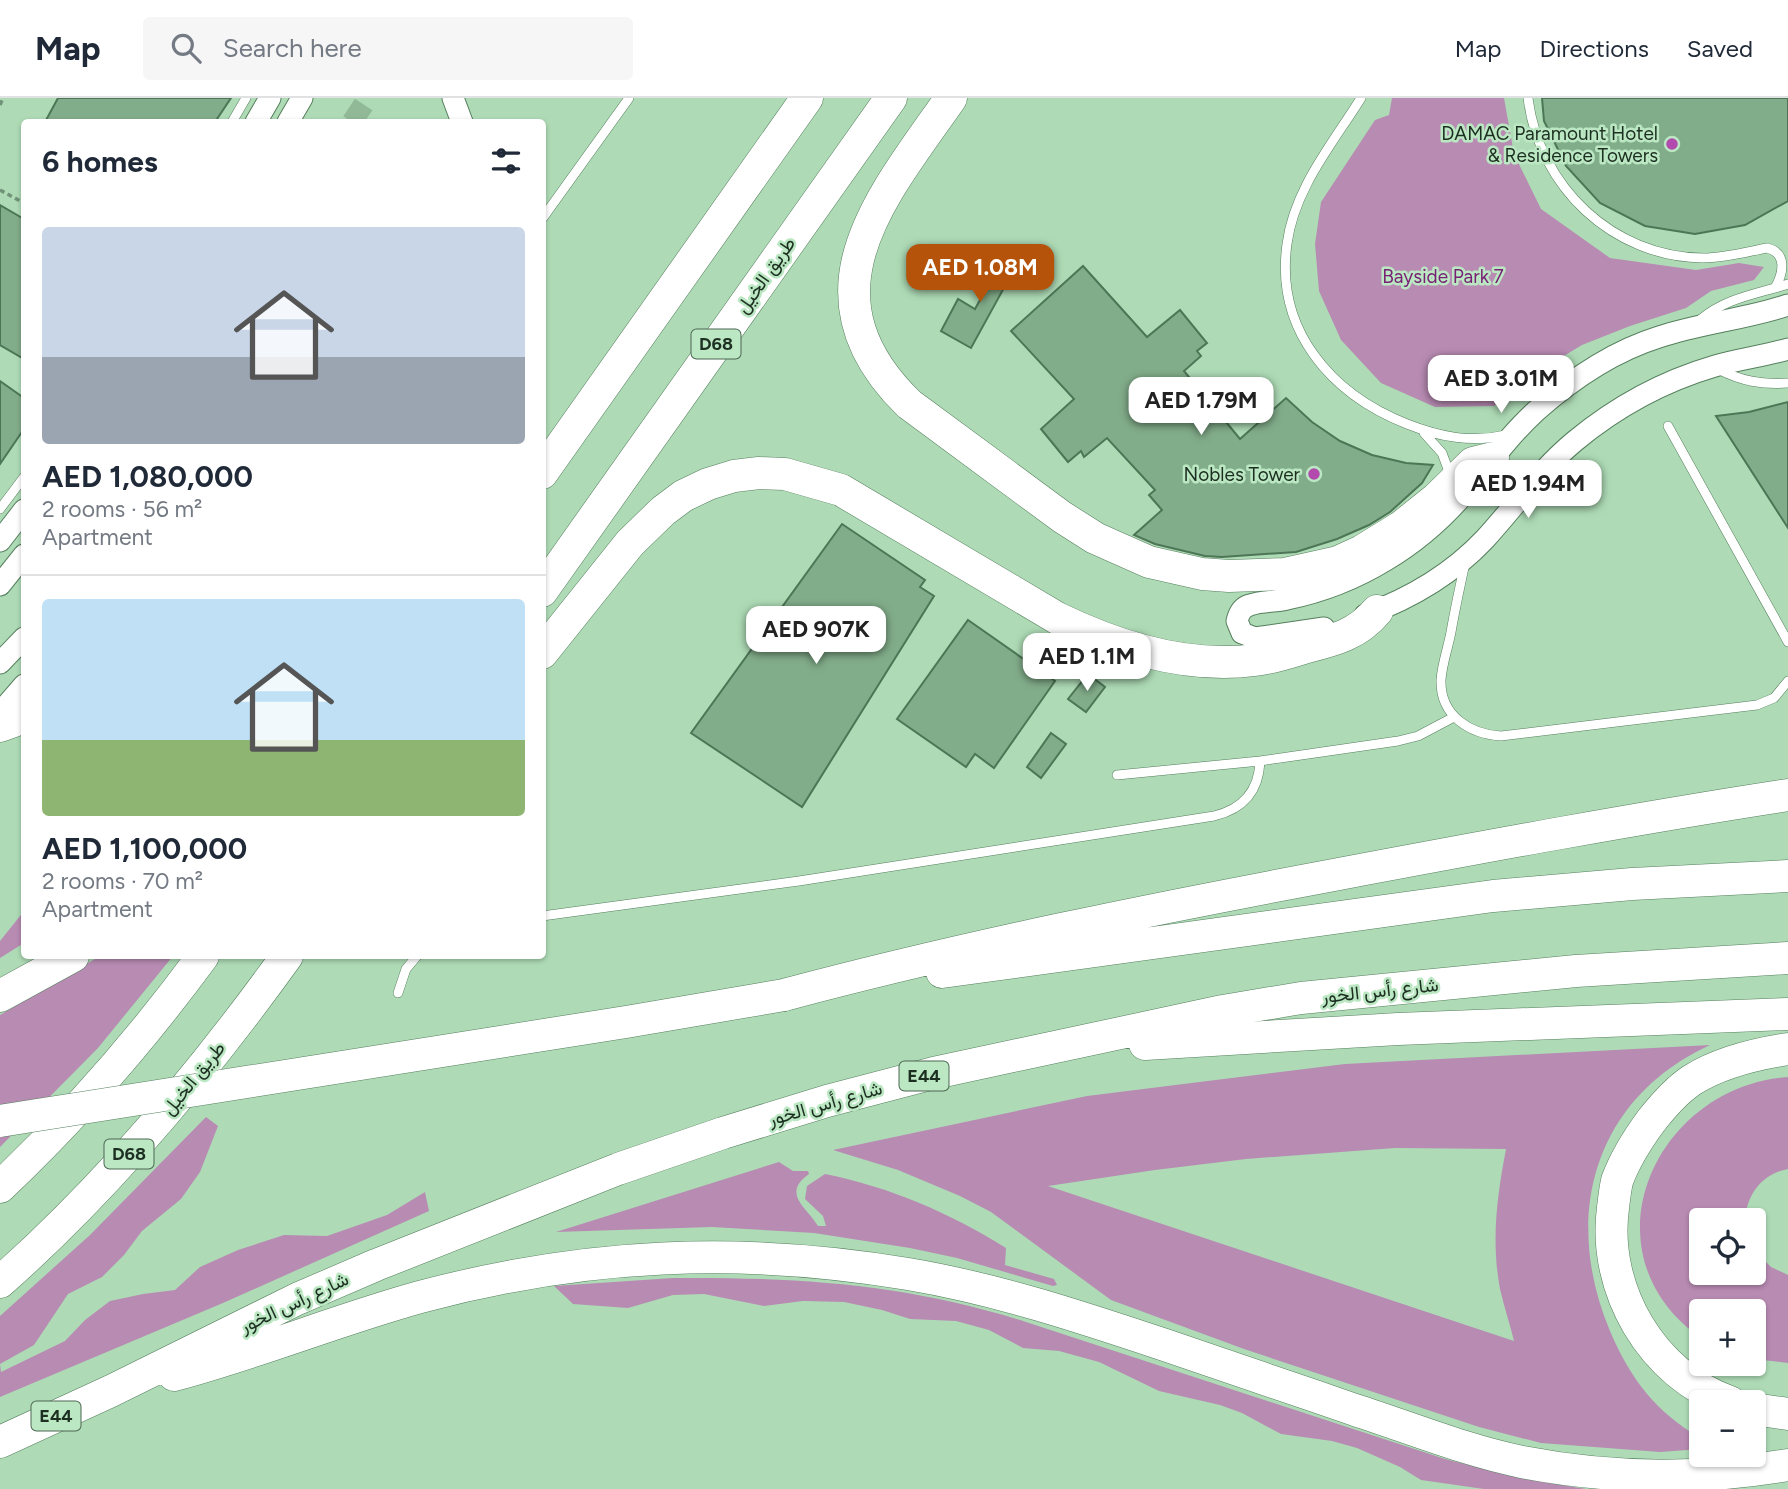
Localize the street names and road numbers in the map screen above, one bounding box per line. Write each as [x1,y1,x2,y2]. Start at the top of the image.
street label: طريق الخيل [731,233,800,318]
road number: D68 [692,330,740,358]
street label: شارع رأس الخور [1319,973,1440,1009]
street label: طريق الخيل [157,1037,230,1120]
road number: E44 [900,1062,948,1091]
street label: شارع رأس الخور [765,1076,885,1132]
road number: D68 [104,1140,154,1168]
street label: شارع رأس الخور [235,1267,353,1339]
road number: E44 [32,1401,80,1430]

